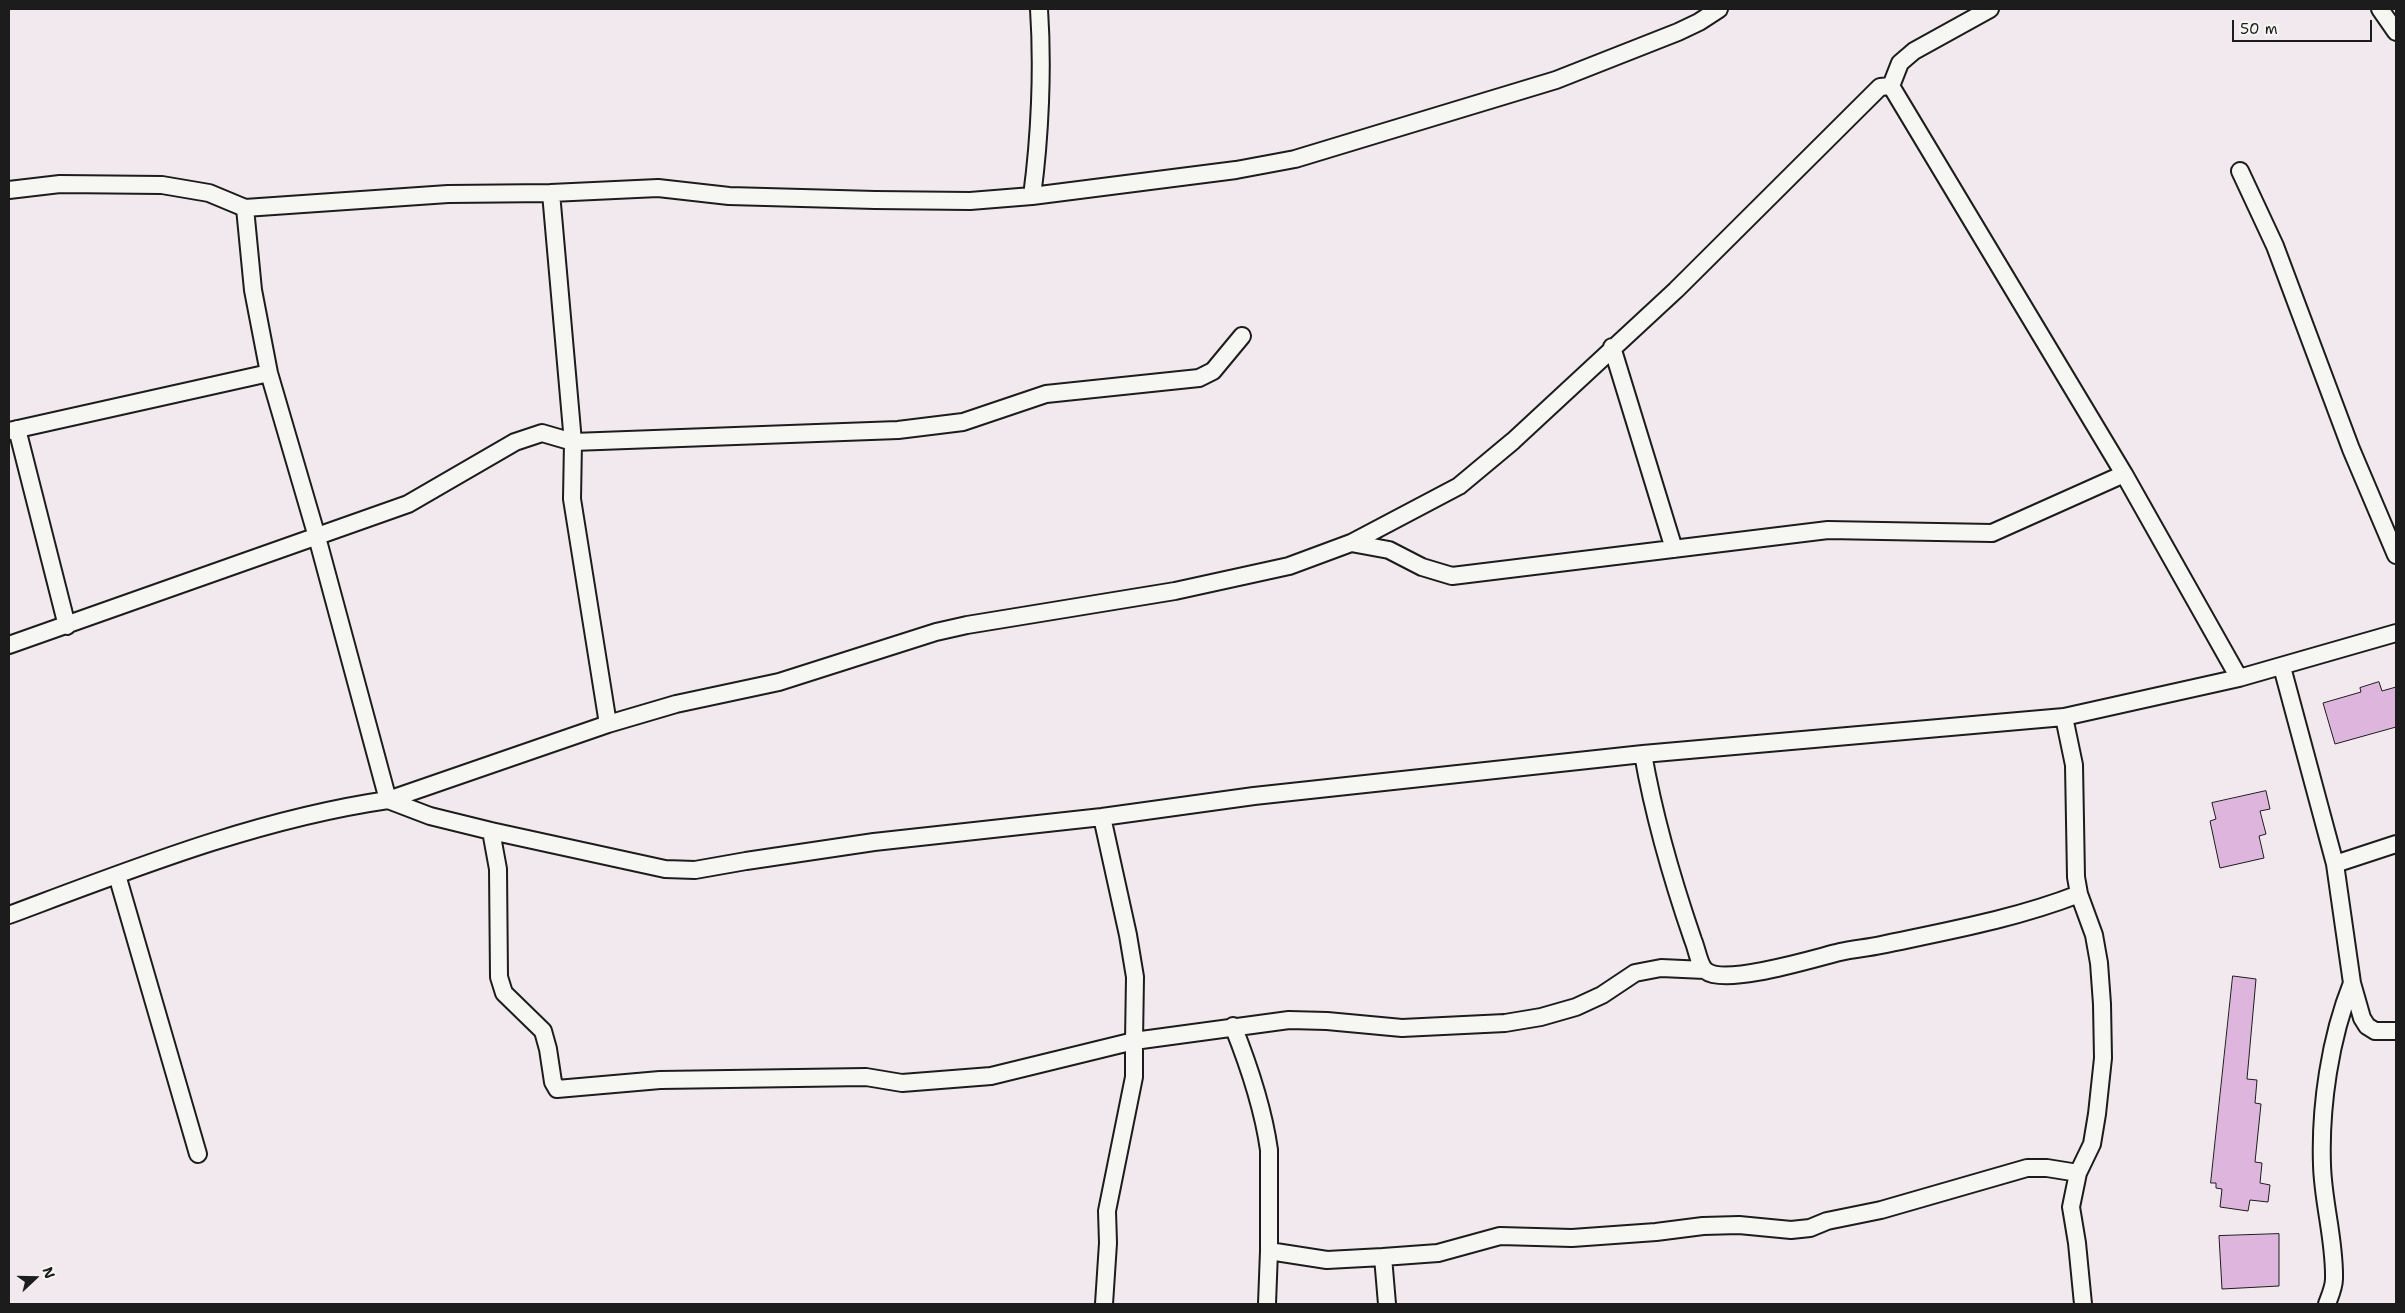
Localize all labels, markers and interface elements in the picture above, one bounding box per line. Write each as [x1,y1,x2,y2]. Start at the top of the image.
scale bar [2235,10,2375,42]
text: 50 m [2240,19,2278,39]
north arrow [10,1253,60,1303]
text: N [39,1264,59,1281]

